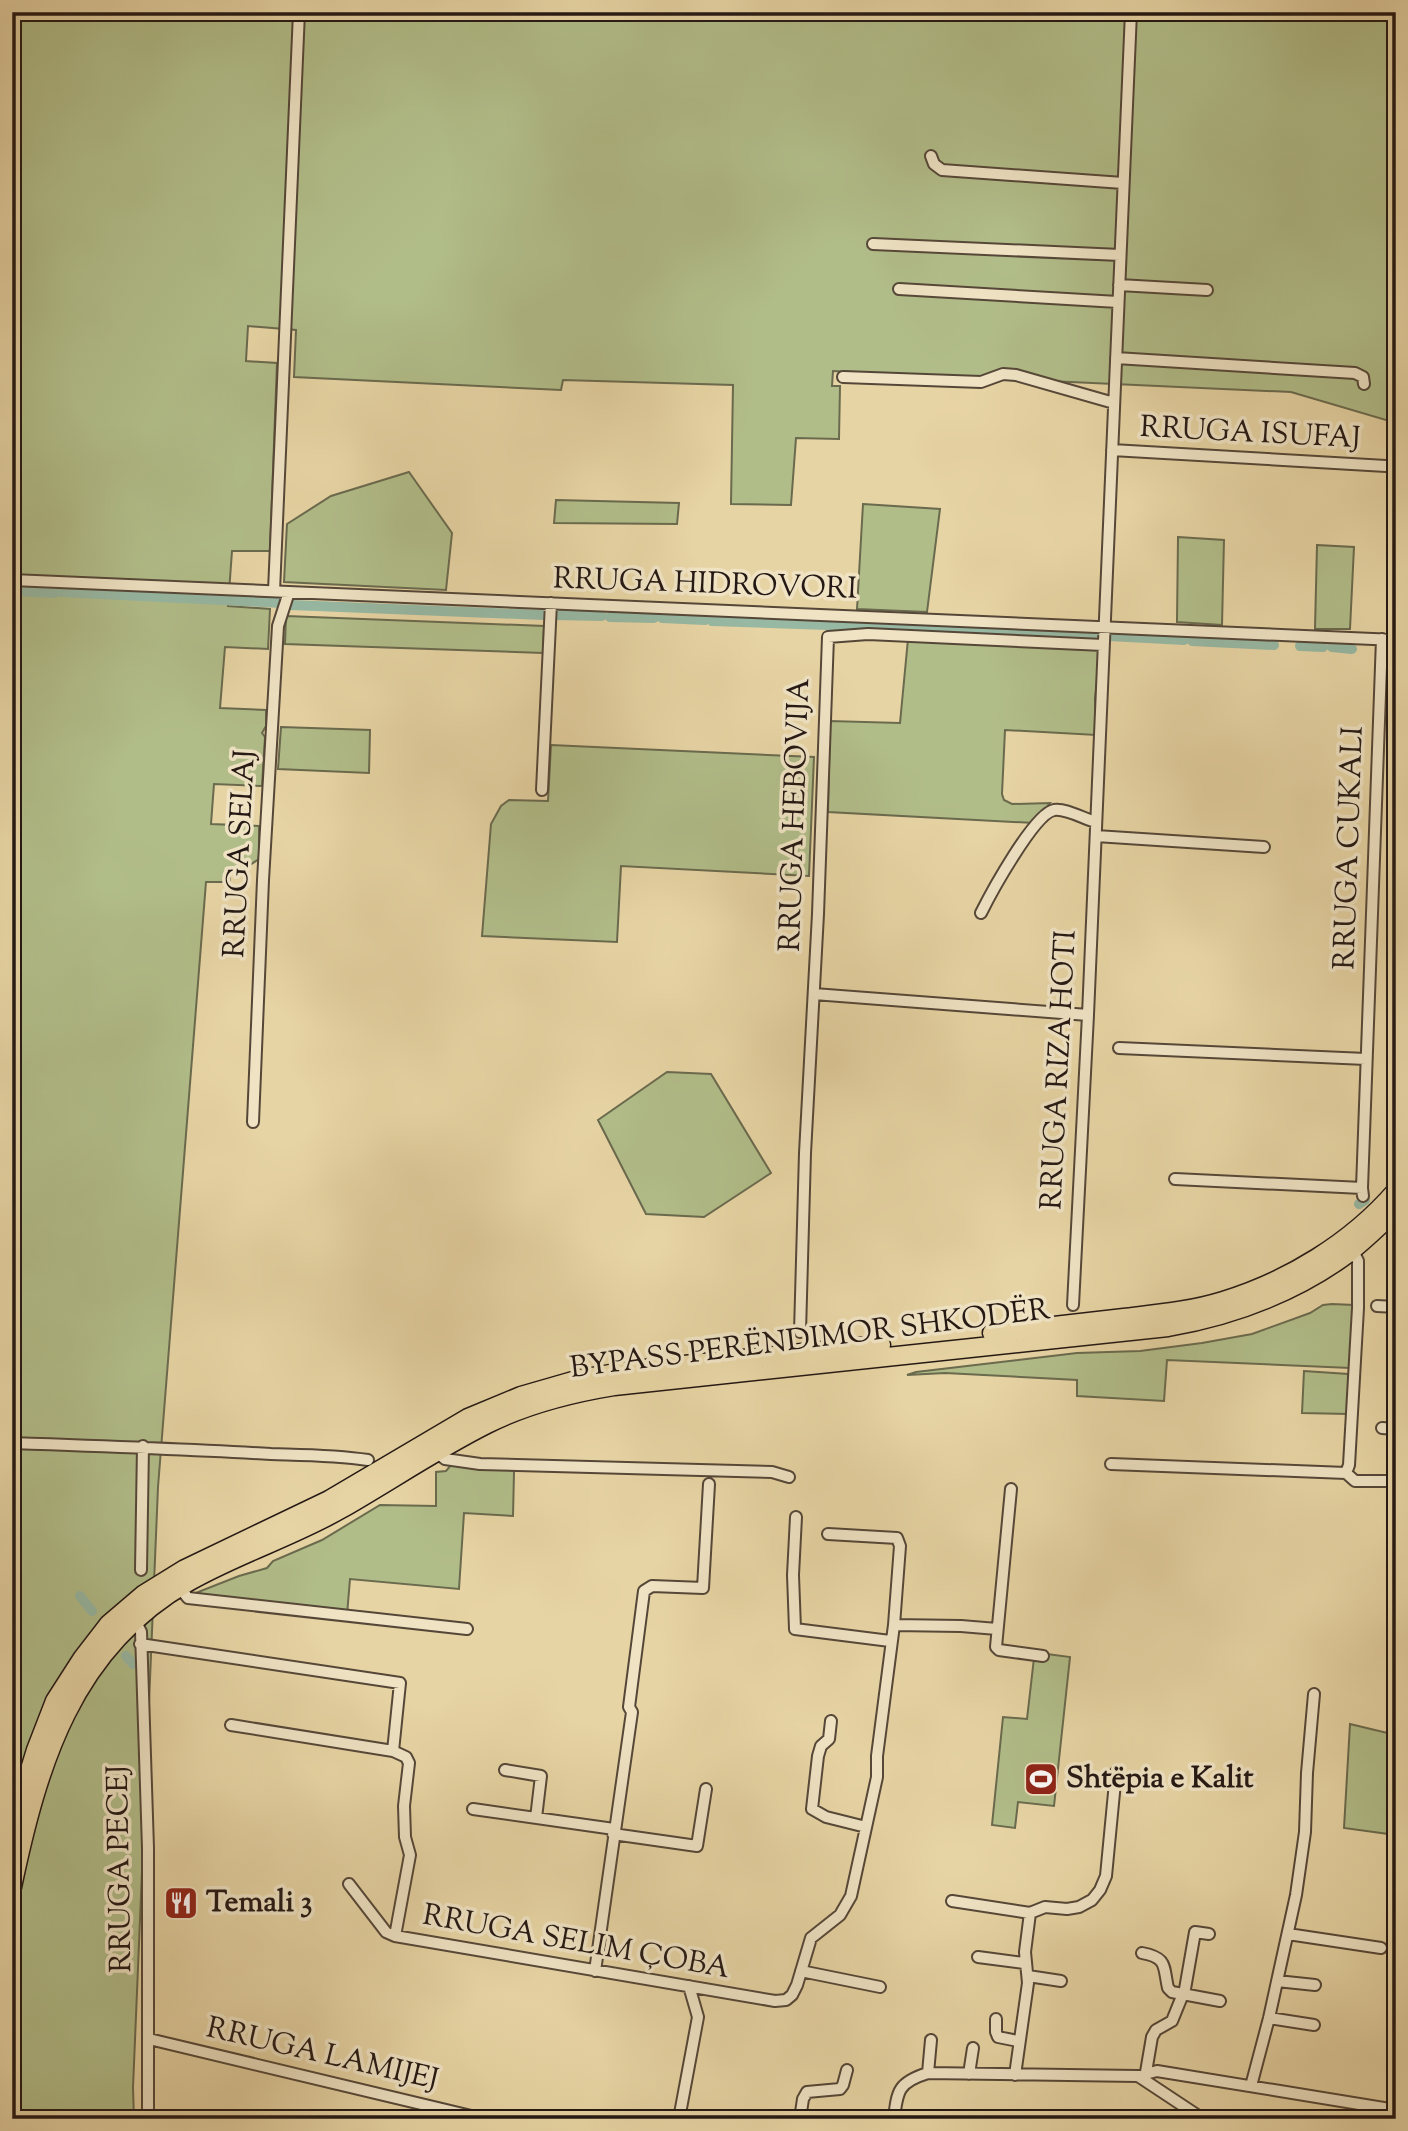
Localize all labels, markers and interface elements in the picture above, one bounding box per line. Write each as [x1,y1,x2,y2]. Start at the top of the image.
street label: RRUGA ISUFAJ [1139,407,1362,461]
street label: RRUGA HIDROVORI [552,558,858,612]
street label: RRUGA HEBOVIJA [770,677,822,953]
street label: RRUGA CUKALI [1324,725,1376,971]
street label: RRUGA SELAJ [214,749,268,959]
street label: RRUGA RIZA HOTI [1031,929,1089,1211]
street label: BYPASS PERËNDIMOR SHKODËR [567,1289,1053,1391]
place label: Shtëpia e Kalit [1066,1758,1254,1801]
sports icon: Shtëpia e Kalit [1022,1760,1060,1798]
street label: RRUGA PECEJ [98,1765,144,1973]
place label: Temali 3 [206,1882,312,1925]
restaurant icon: Temali 3 [162,1884,200,1922]
street label: RRUGA SELIM ÇOBA [419,1895,733,1991]
street label: RRUGA LAMIJEJ [202,2007,442,2103]

